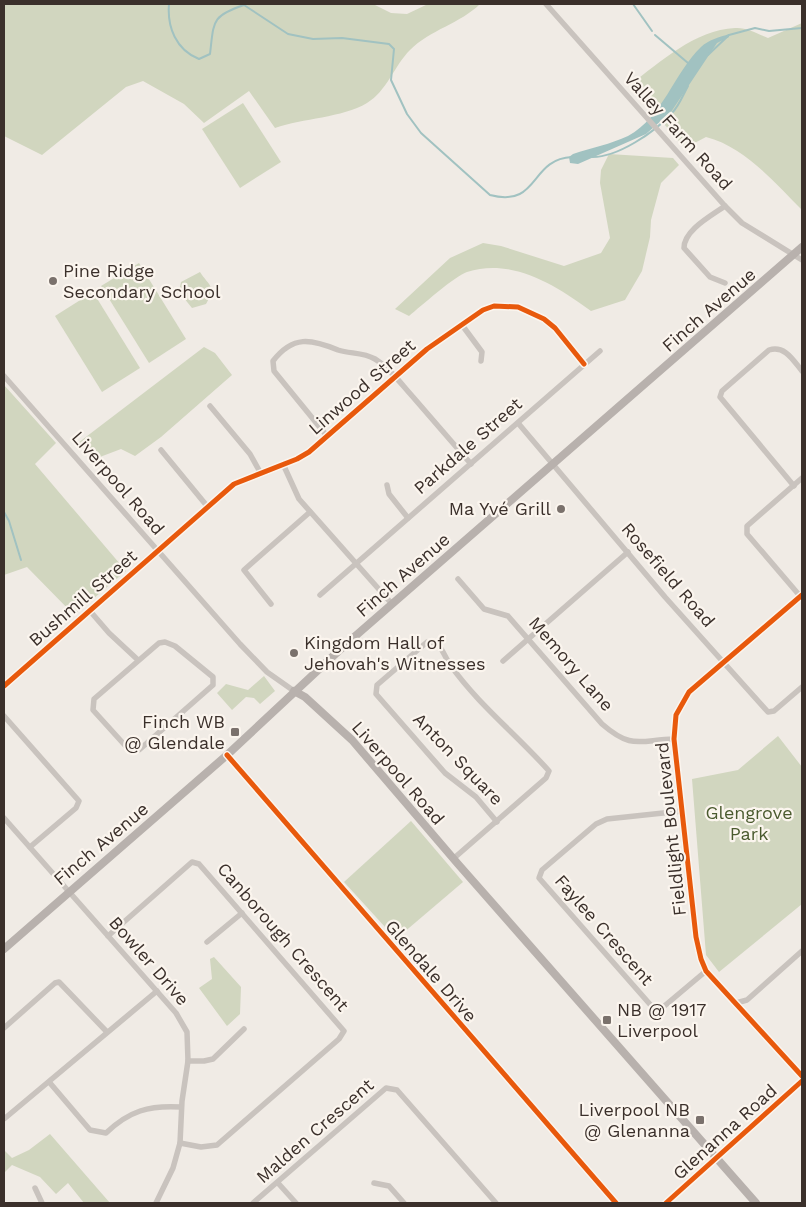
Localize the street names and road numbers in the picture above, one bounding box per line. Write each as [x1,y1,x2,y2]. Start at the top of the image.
street label: Valley Farm Road [620,67,737,194]
street label: Finch Avenue [658,263,760,356]
street label: Linwood Street [304,334,420,439]
street label: Parkdale Street [409,393,526,498]
street label: Liverpool Road [68,427,169,539]
street label: Rosefield Road [617,518,719,631]
street label: Finch Avenue [352,528,454,621]
street label: Bushmill Street [24,545,141,650]
street label: Memory Lane [525,612,618,715]
street label: Anton Square [409,708,508,809]
street label: Liverpool Road [348,717,449,829]
street label: Fieldlight Boulevard [651,741,690,917]
street label: Finch Avenue [49,798,152,889]
street label: Canborough Crescent [213,858,354,1016]
street label: Faylee Crescent [551,870,658,990]
street label: Bowler Drive [105,912,194,1009]
street label: Glendale Drive [381,915,481,1026]
street label: Malden Crescent [252,1074,378,1187]
street label: Glenanna Road [668,1080,781,1184]

